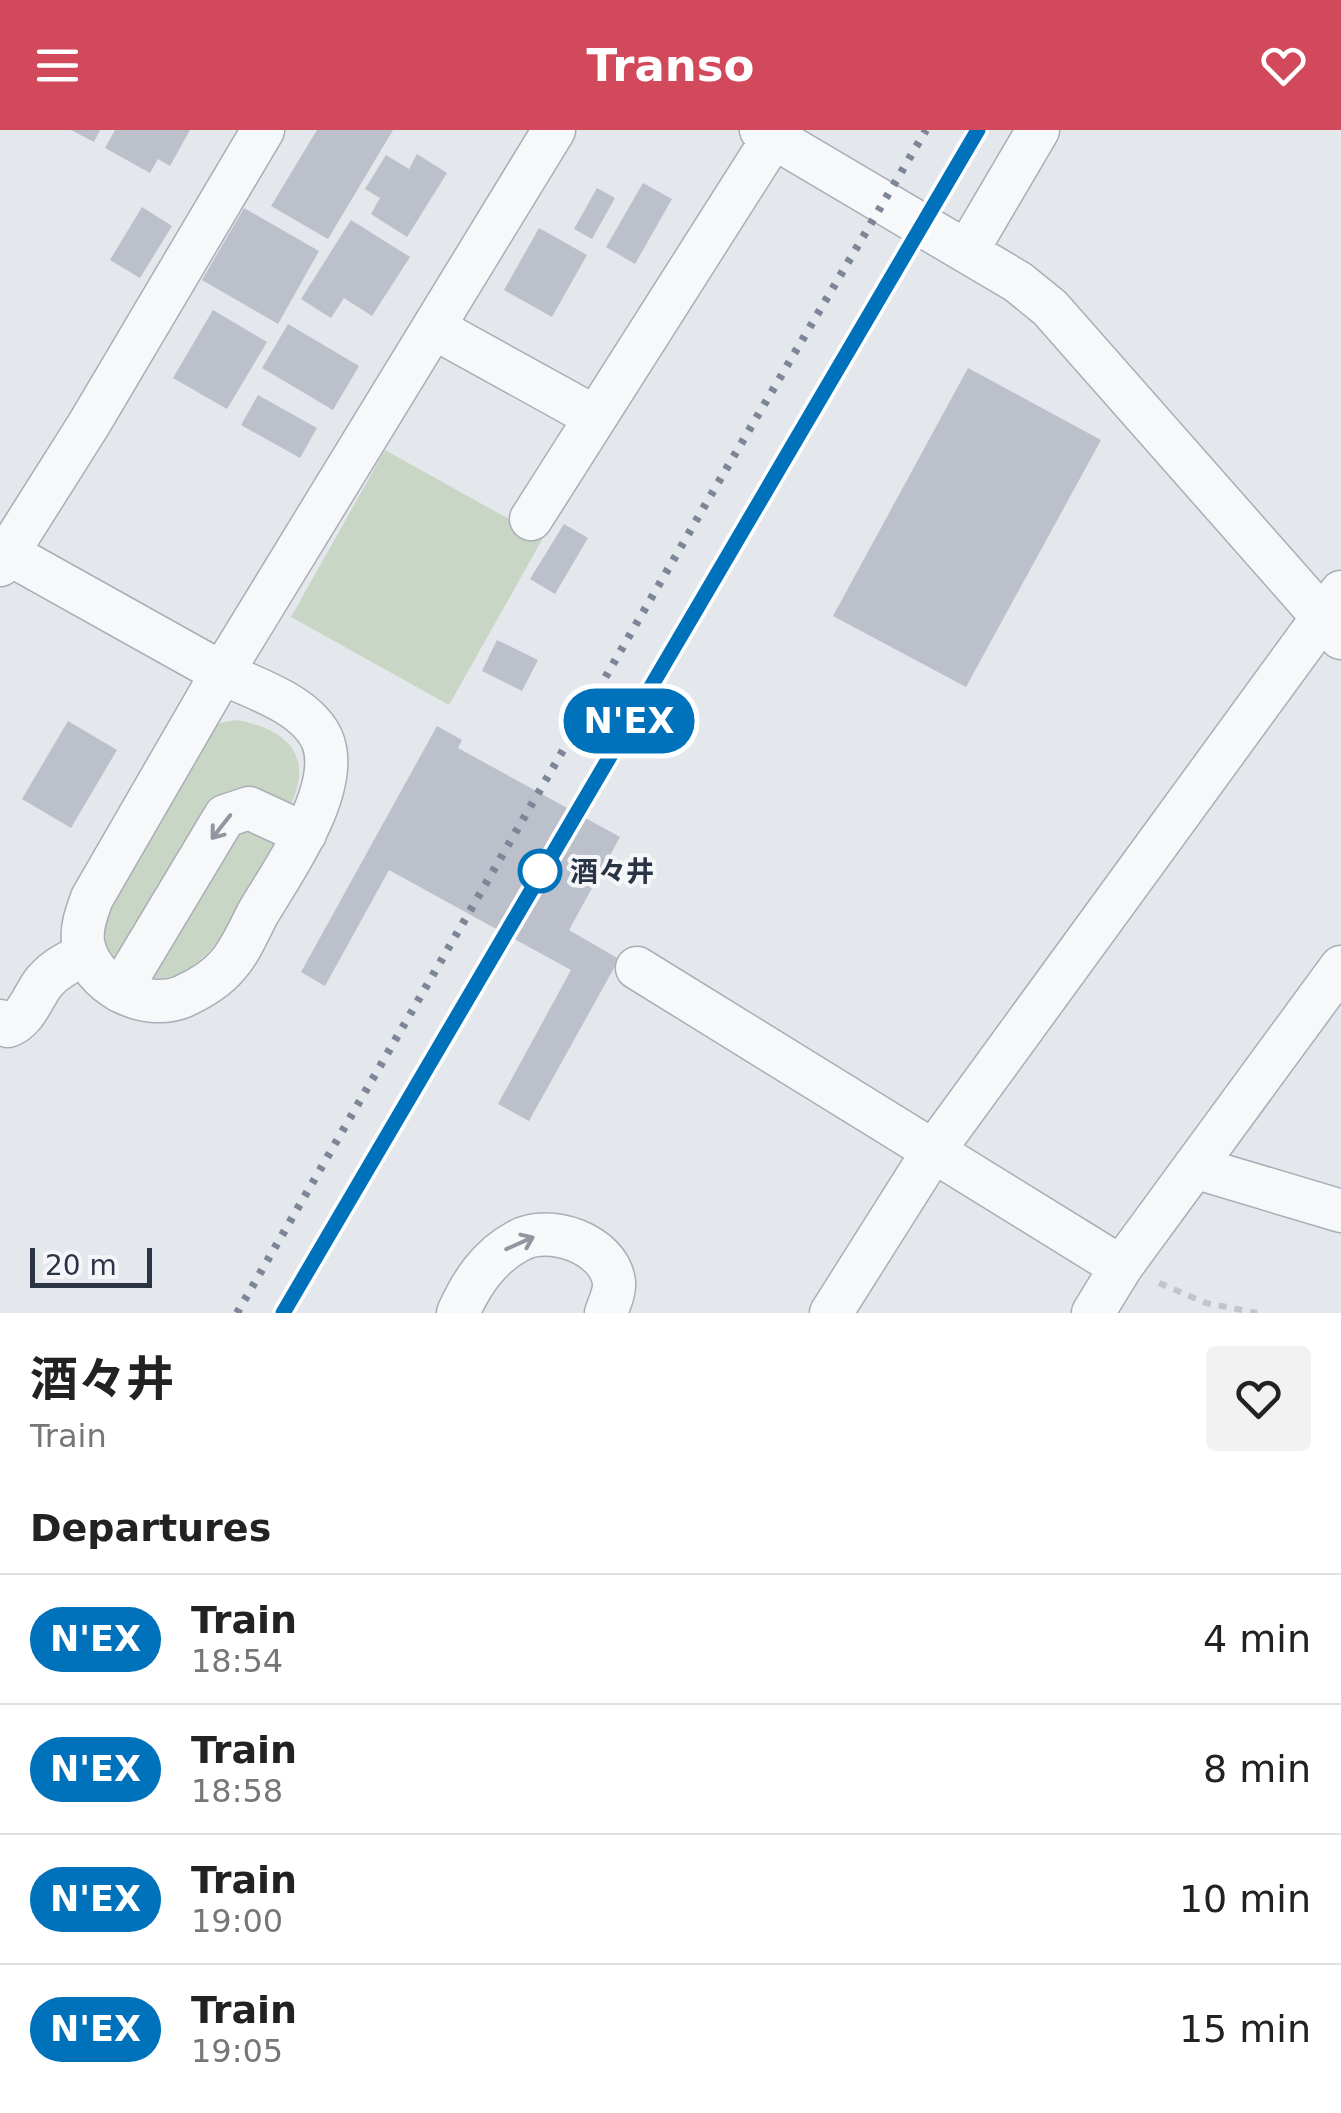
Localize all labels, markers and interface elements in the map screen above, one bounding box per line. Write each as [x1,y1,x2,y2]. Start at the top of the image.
icon: menu [30,38,85,93]
icon: heart [1256,38,1311,93]
text: Transo [586,39,755,92]
line badge: N'EX [559,688,699,754]
text: N'EX [584,701,674,741]
one-way arrow [211,814,233,840]
marker: 酒々井 [519,850,561,892]
place label: 酒々井 [570,855,654,888]
one-way arrow [505,1233,535,1251]
scale bar [30,1243,152,1288]
text: 20 m [45,1249,117,1282]
button: heart [1206,1346,1311,1451]
text: 酒々井 [30,1351,174,1407]
text: Train [30,1417,107,1455]
text: Departures [30,1506,271,1550]
text: Train [191,1598,297,1642]
text: 4 min [1203,1617,1311,1661]
text: N'EX [50,1619,141,1659]
text: 18:54 [191,1642,283,1680]
text: Train [191,1728,297,1772]
text: 8 min [1203,1747,1311,1791]
text: N'EX [50,1749,141,1789]
text: 18:58 [191,1772,283,1810]
text: Train [191,1858,297,1902]
text: 10 min [1179,1877,1311,1921]
text: N'EX [50,1879,141,1919]
text: 19:00 [191,1902,283,1940]
text: Train [191,1988,297,2032]
text: 15 min [1179,2007,1311,2051]
text: N'EX [50,2009,141,2049]
text: 19:05 [191,2032,283,2070]

